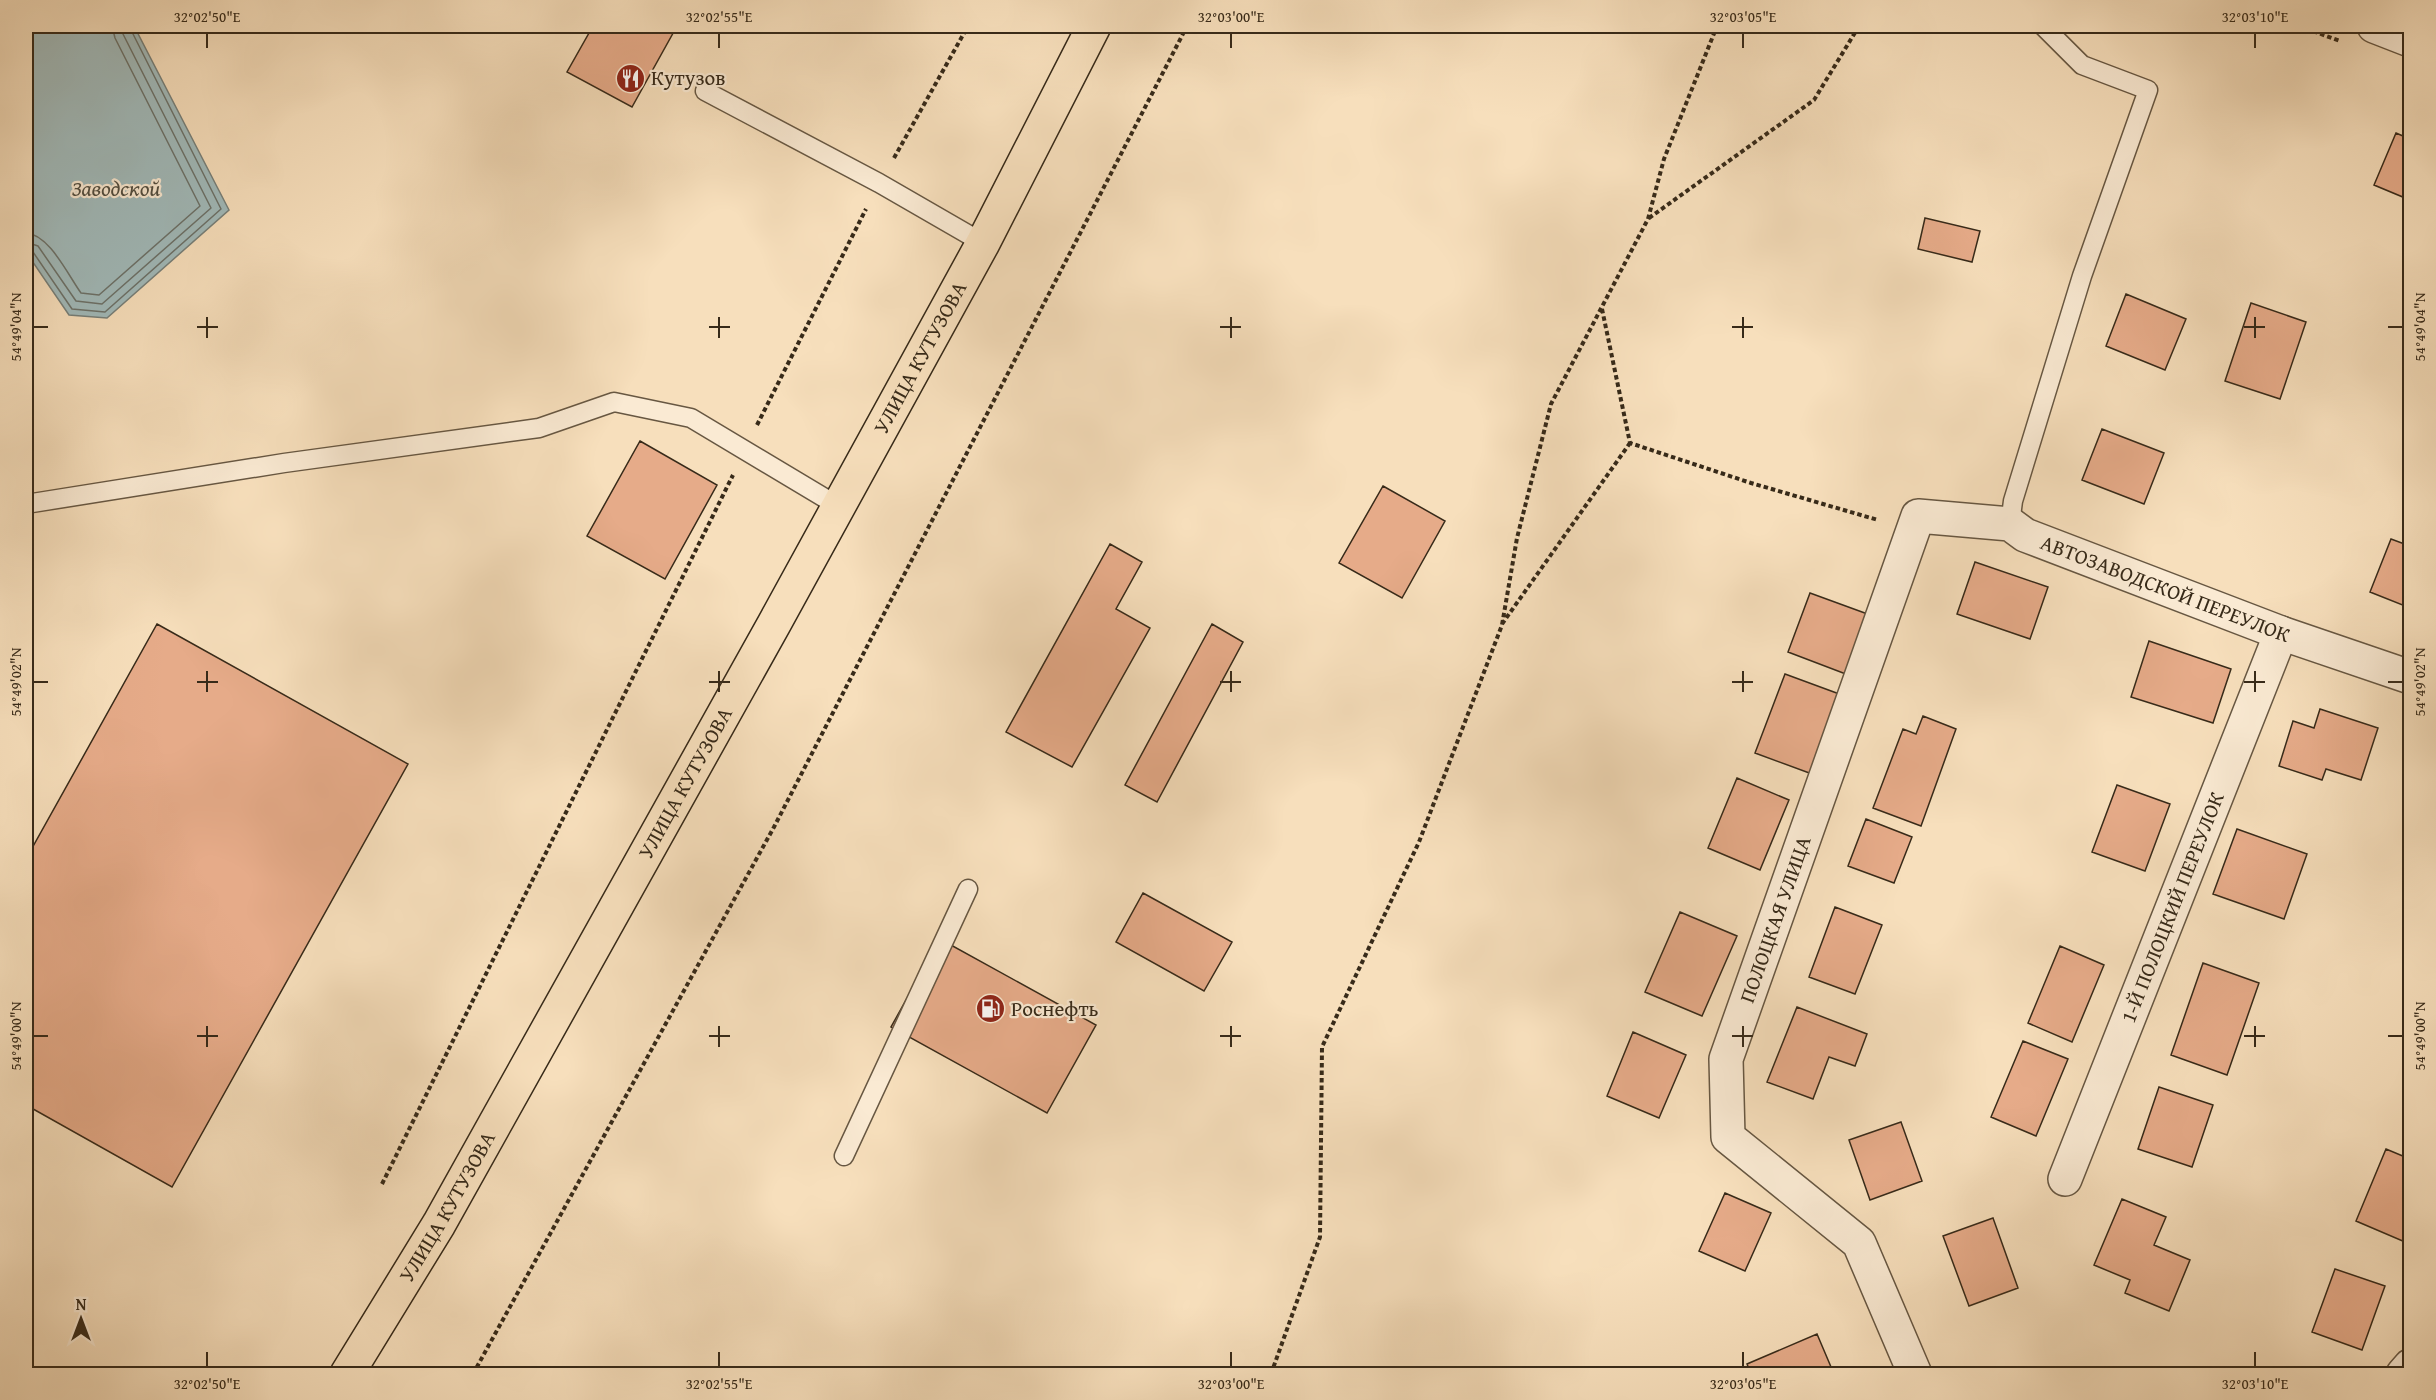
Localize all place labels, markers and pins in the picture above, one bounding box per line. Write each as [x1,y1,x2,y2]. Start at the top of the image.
restaurant icon: Кутузов [614,62,646,94]
place label: Кутузов [651,62,726,93]
fuel station icon: Роснефть [974,993,1006,1025]
place label: Роснефть [1011,993,1099,1024]

